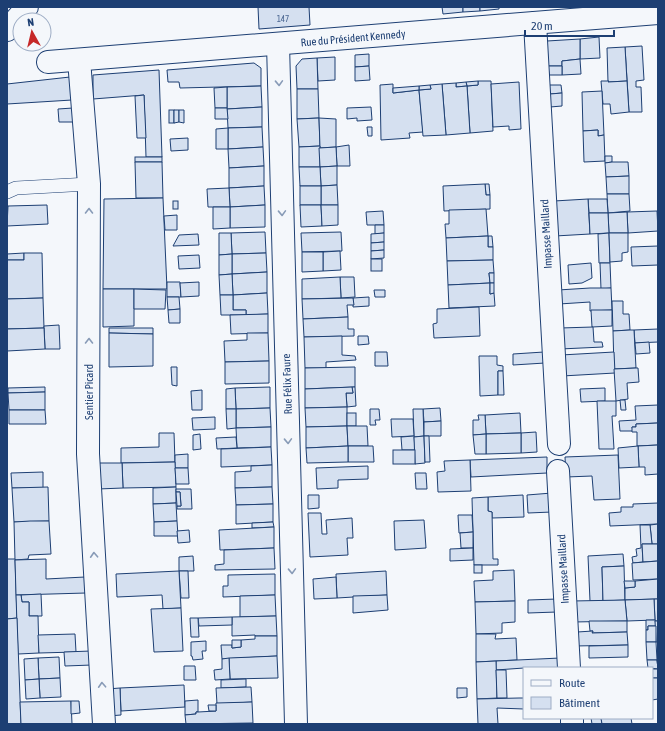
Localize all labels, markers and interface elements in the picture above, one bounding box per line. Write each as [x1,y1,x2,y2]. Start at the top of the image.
north arrow [12,12,52,52]
scale bar [525,12,614,38]
house number: 147 [277,14,289,24]
text: N [27,16,35,28]
text: 20 m [531,19,553,33]
street label: Rue du Président Kennedy [300,27,406,49]
one-way arrow [274,80,283,86]
street label: Impasse Maillard [538,199,554,269]
one-way arrow [85,208,93,214]
one-way arrow [278,210,286,216]
one-way arrow [85,338,93,344]
street label: Rue Félix Faure [280,353,294,415]
street label: Sentier Picard [83,364,95,420]
one-way arrow [284,438,292,444]
street label: Impasse Maillard [555,534,571,604]
one-way arrow [90,552,99,558]
one-way arrow [288,568,296,574]
legend [523,667,653,719]
text: Route [559,676,585,690]
one-way arrow [97,682,106,688]
text: Bâtiment [559,696,600,710]

